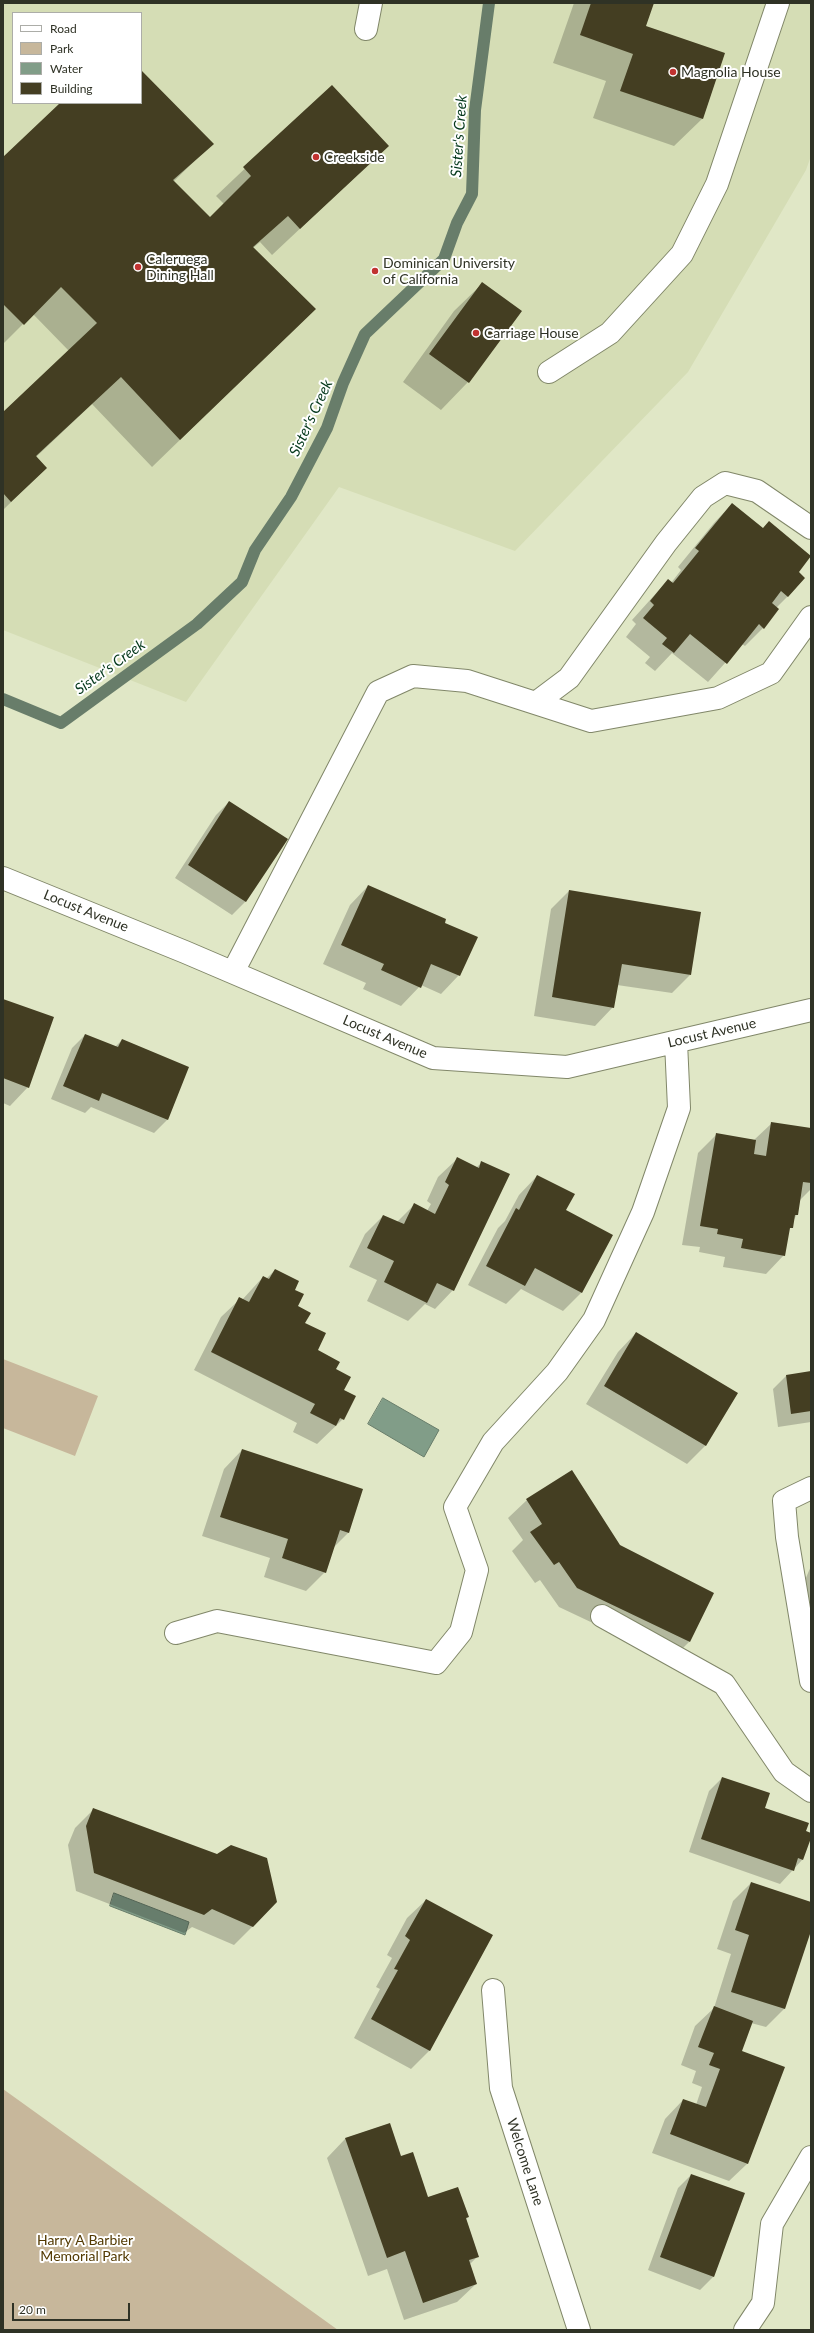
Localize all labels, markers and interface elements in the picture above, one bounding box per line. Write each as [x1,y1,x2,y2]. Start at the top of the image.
legend [12,12,142,104]
text: Road [50,21,77,36]
text: Park [50,41,73,56]
text: Water [50,61,83,76]
place label: Magnolia House [681,64,781,80]
marker: Magnolia House [668,67,678,77]
text: Building [50,81,93,96]
water label: Sister's Creek [447,94,471,178]
place label: Creekside [324,149,385,165]
marker: Creekside [311,152,321,162]
place label: Caleruega Dining Hall [146,251,214,284]
place label: Dominican University of California [383,255,515,288]
marker: Caleruega Dining Hall [133,262,143,272]
marker: Dominican University of California [370,266,380,276]
place label: Carriage House [484,325,579,341]
marker: Carriage House [471,328,481,338]
water label: Sister's Creek [285,377,337,459]
water label: Sister's Creek [71,636,149,698]
street label: Locust Avenue [41,886,131,936]
street label: Locust Avenue [340,1012,430,1062]
street label: Locust Avenue [666,1015,758,1051]
street label: Welcome Lane [503,2116,547,2208]
park label: Harry A Barbier Memorial Park [37,2232,133,2264]
scale bar [14,2295,132,2321]
text: 20 m [19,2302,46,2317]

